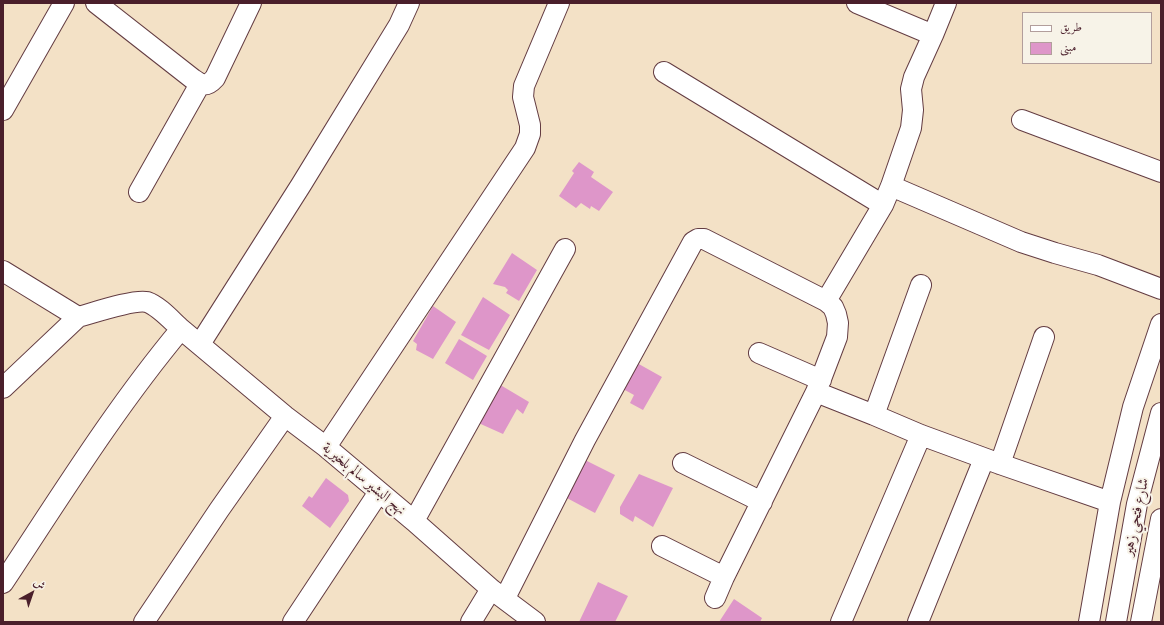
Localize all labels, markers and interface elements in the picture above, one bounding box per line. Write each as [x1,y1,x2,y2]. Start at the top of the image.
legend [1022,12,1152,64]
text: طريق [1060,19,1082,35]
text: مبنى [1060,39,1076,55]
street label: نهج البشير سالم بلخيرية [318,439,410,519]
street label: شارع فتحي زهير [1119,476,1153,558]
north arrow [12,573,52,613]
text: ش [31,575,48,593]

